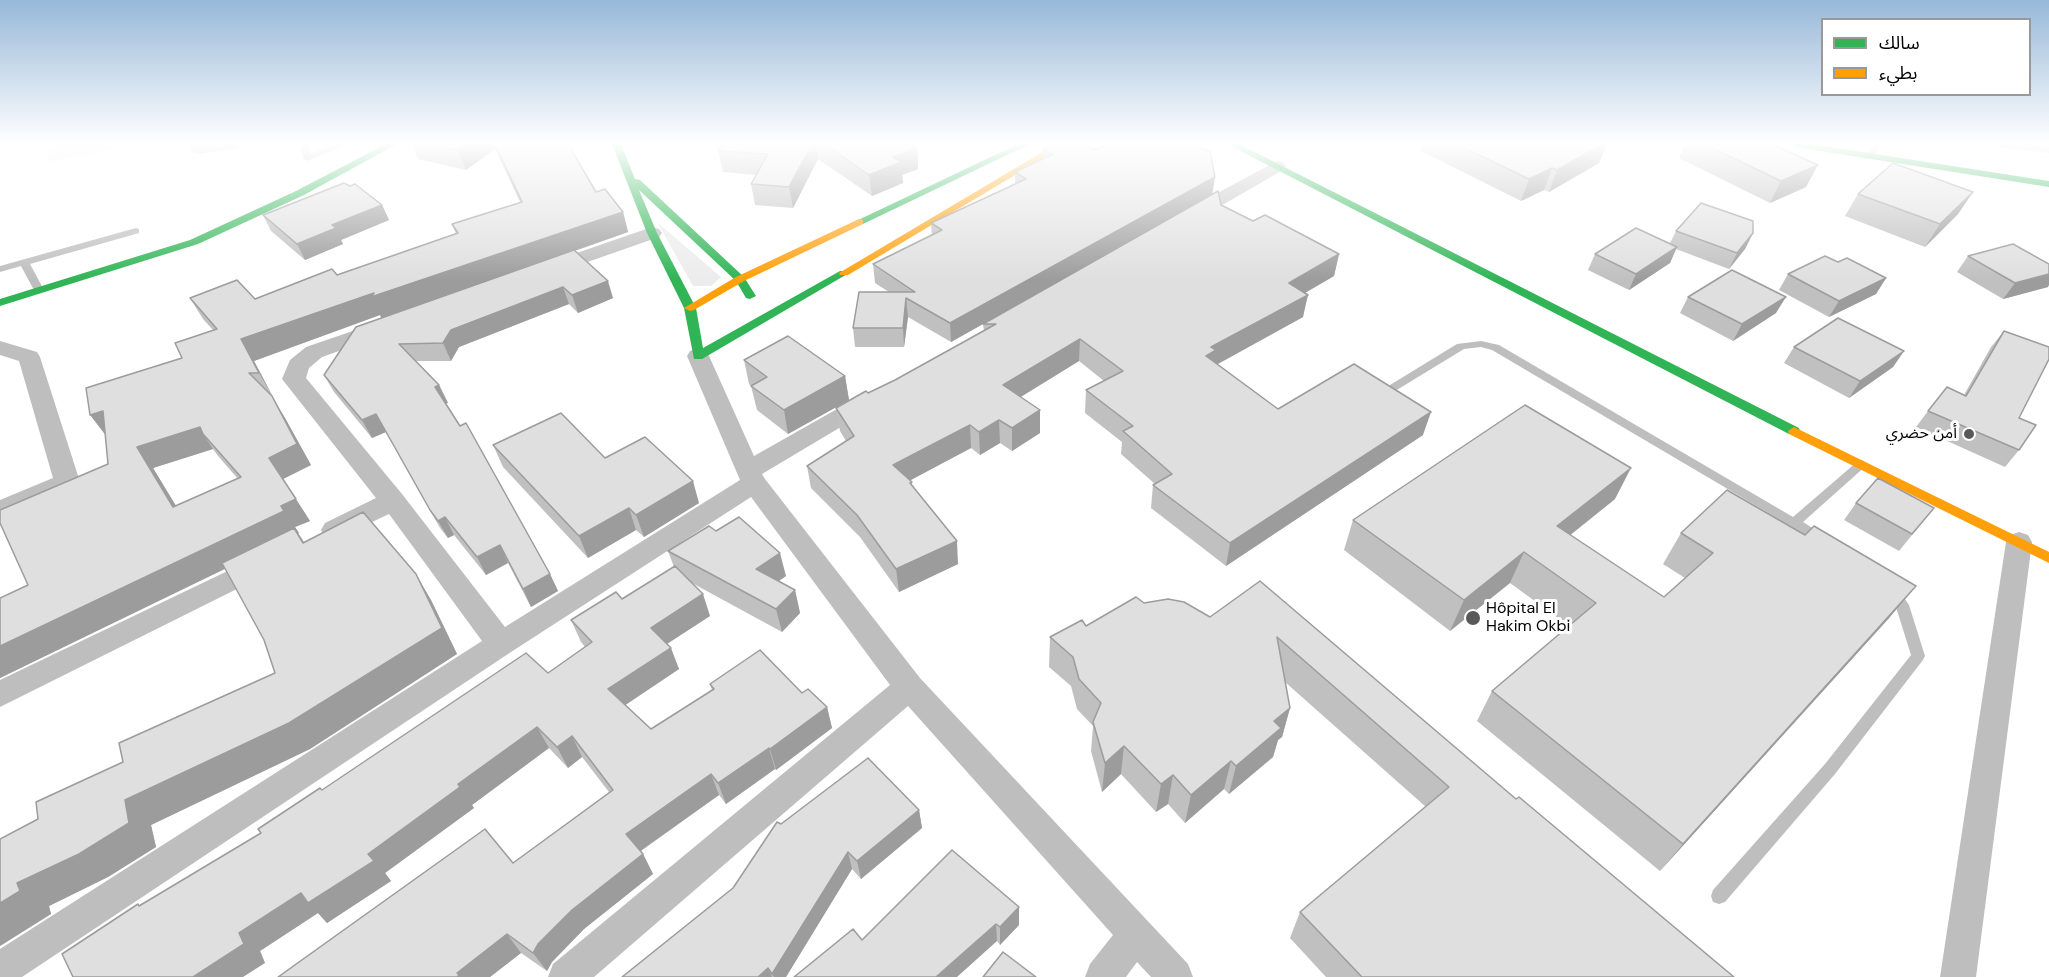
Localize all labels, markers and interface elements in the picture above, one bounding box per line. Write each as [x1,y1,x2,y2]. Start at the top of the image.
legend [1821,18,2031,96]
text: سالك [1879,31,1920,55]
text: بطيء [1879,61,1917,85]
place label: أمن حضري [1886,424,1957,444]
marker: أمن حضري [1962,427,1976,441]
place label: Hôpital El Hakim Okbi [1486,599,1570,637]
marker: Hôpital El Hakim Okbi [1464,609,1482,627]

